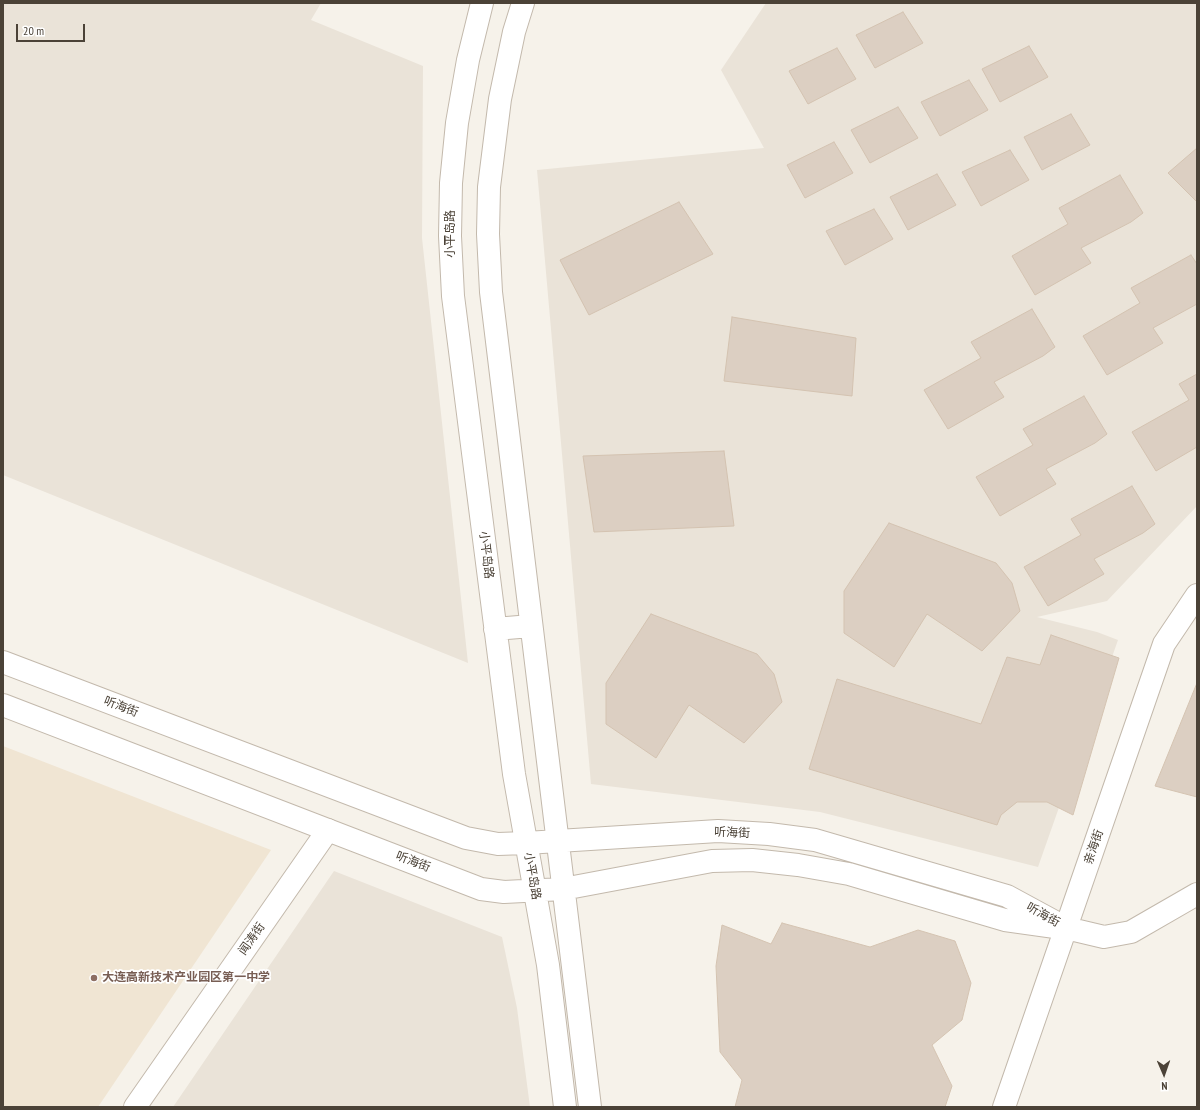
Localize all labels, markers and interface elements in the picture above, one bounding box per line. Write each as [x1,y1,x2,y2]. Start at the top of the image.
scale bar [18,16,87,42]
text: 20 m [23,23,44,38]
street label: 小平岛路 [444,210,458,258]
street label: 小平岛路 [476,530,496,580]
street label: 听海街 [102,694,140,720]
street label: 听海街 [714,825,750,841]
street label: 亲海街 [1081,828,1107,866]
street label: 听海街 [394,849,432,875]
street label: 小平岛路 [521,851,543,901]
street label: 听海街 [1024,900,1062,930]
street label: 闻涛街 [236,920,268,958]
place label: 大连高新技术产业园区第一中学 [102,971,270,985]
marker: 大连高新技术产业园区第一中学 [89,973,99,983]
north arrow [1144,1054,1184,1094]
text: N [1161,1079,1168,1093]

